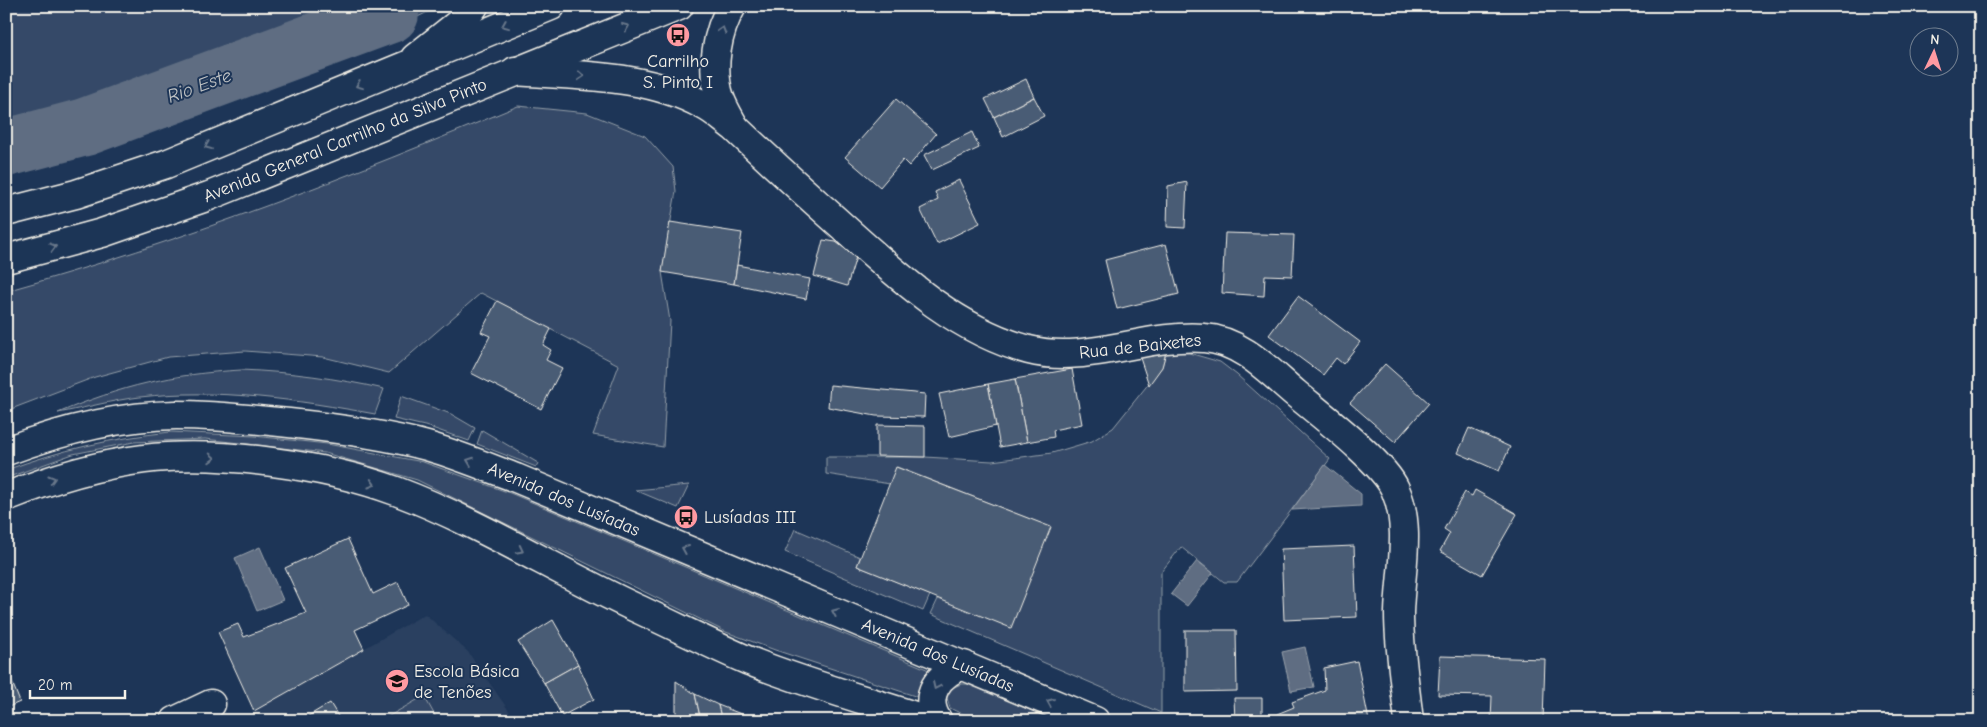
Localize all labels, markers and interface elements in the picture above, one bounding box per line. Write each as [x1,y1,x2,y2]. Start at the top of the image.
one-way arrow [502,19,510,29]
bus stop icon: Carrilho S. Pinto I [665,22,691,48]
one-way arrow [621,23,630,34]
one-way arrow [716,27,726,35]
north arrow [1910,28,1960,78]
text: N [1930,31,1940,48]
place label: Carrilho S. Pinto I [643,51,713,93]
water label: Rio Este [164,64,235,108]
one-way arrow [578,70,586,81]
street label: Avenida General Carrilho da Silva Pinto [200,74,490,207]
one-way arrow [355,79,364,89]
one-way arrow [205,140,213,150]
one-way arrow [49,242,57,252]
street label: Rua de Baixetes [1078,330,1202,363]
one-way arrow [208,452,216,463]
one-way arrow [467,456,475,466]
street label: Avenida dos Lusíadas [485,458,643,541]
one-way arrow [47,475,55,485]
one-way arrow [367,479,375,489]
bus stop icon: Lusíadas III [673,504,699,530]
place label: Lusíadas III [704,507,796,528]
one-way arrow [515,544,524,554]
one-way arrow [681,545,690,556]
one-way arrow [831,608,840,618]
street label: Avenida dos Lusíadas [859,614,1017,697]
place label: Escola Básica de Tenões [414,661,520,703]
scale bar [30,667,125,699]
school or university icon: Escola Básica de Tenões [384,668,410,694]
text: 20 m [38,676,72,694]
one-way arrow [931,681,942,690]
one-way arrow [1046,697,1055,708]

